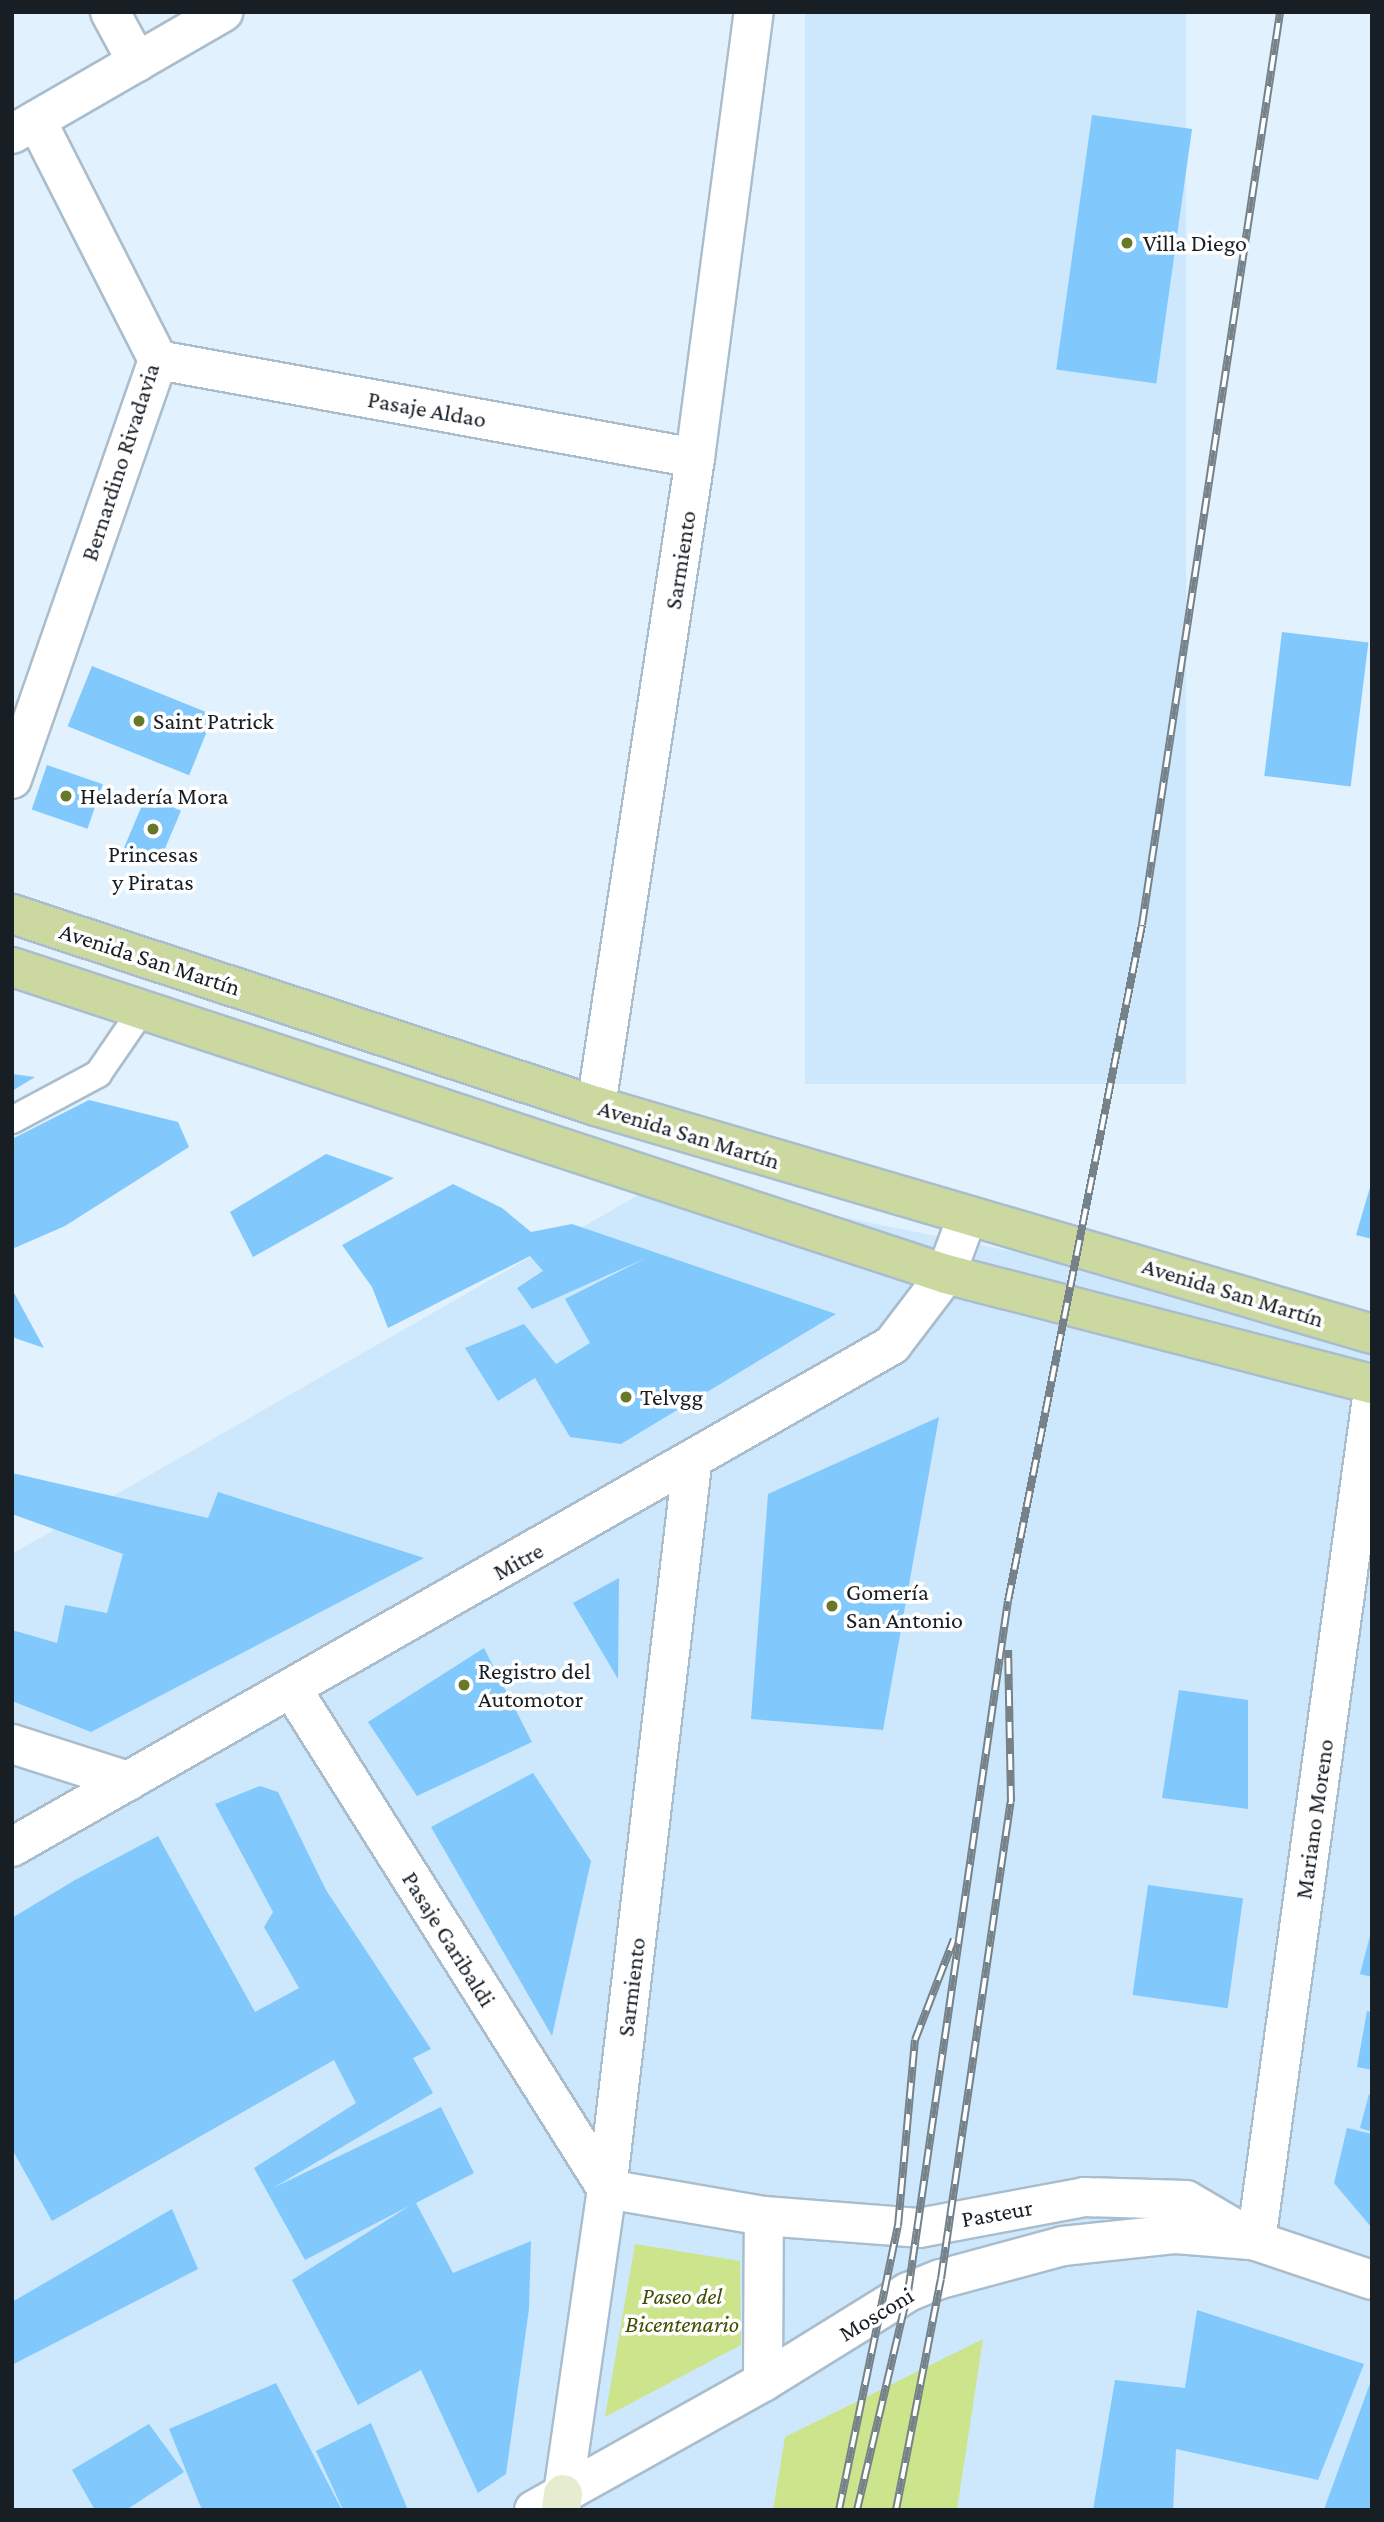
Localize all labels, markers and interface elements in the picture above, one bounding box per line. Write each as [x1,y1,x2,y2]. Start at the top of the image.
place label: Villa Diego [1143,229,1247,257]
marker: Villa Diego [1117,233,1137,253]
street label: Bernardino Rivadavia [74,360,166,564]
street label: Pasaje Aldao [366,384,488,434]
street label: Sarmiento [658,509,702,611]
place label: Saint Patrick [153,707,274,735]
marker: Saint Patrick [131,713,147,729]
place label: Heladería Mora [80,782,228,810]
marker: Heladería Mora [58,788,74,804]
marker: Princesas y Piratas [145,821,161,837]
place label: Princesas y Piratas [108,840,198,896]
street label: Avenida San Martín [56,916,244,1002]
street label: Avenida San Martín [595,1093,783,1175]
street label: Avenida San Martín [1139,1251,1327,1333]
place label: Telvgg [640,1383,703,1411]
marker: Telvgg [618,1389,634,1405]
street label: Mitre [488,1536,548,1586]
place label: Gomería San Antonio [846,1578,963,1634]
marker: Gomería San Antonio [824,1598,840,1614]
place label: Registro del Automotor [478,1657,591,1713]
marker: Registro del Automotor [456,1677,472,1693]
street label: Mariano Moreno [1289,1737,1339,1901]
street label: Pasaje Garibaldi [396,1866,502,2012]
street label: Sarmiento [611,1936,651,2038]
street label: Pasteur [959,2193,1035,2233]
street label: Mosconi [833,2280,919,2348]
park label: Paseo del Bicentenario [625,2282,739,2338]

